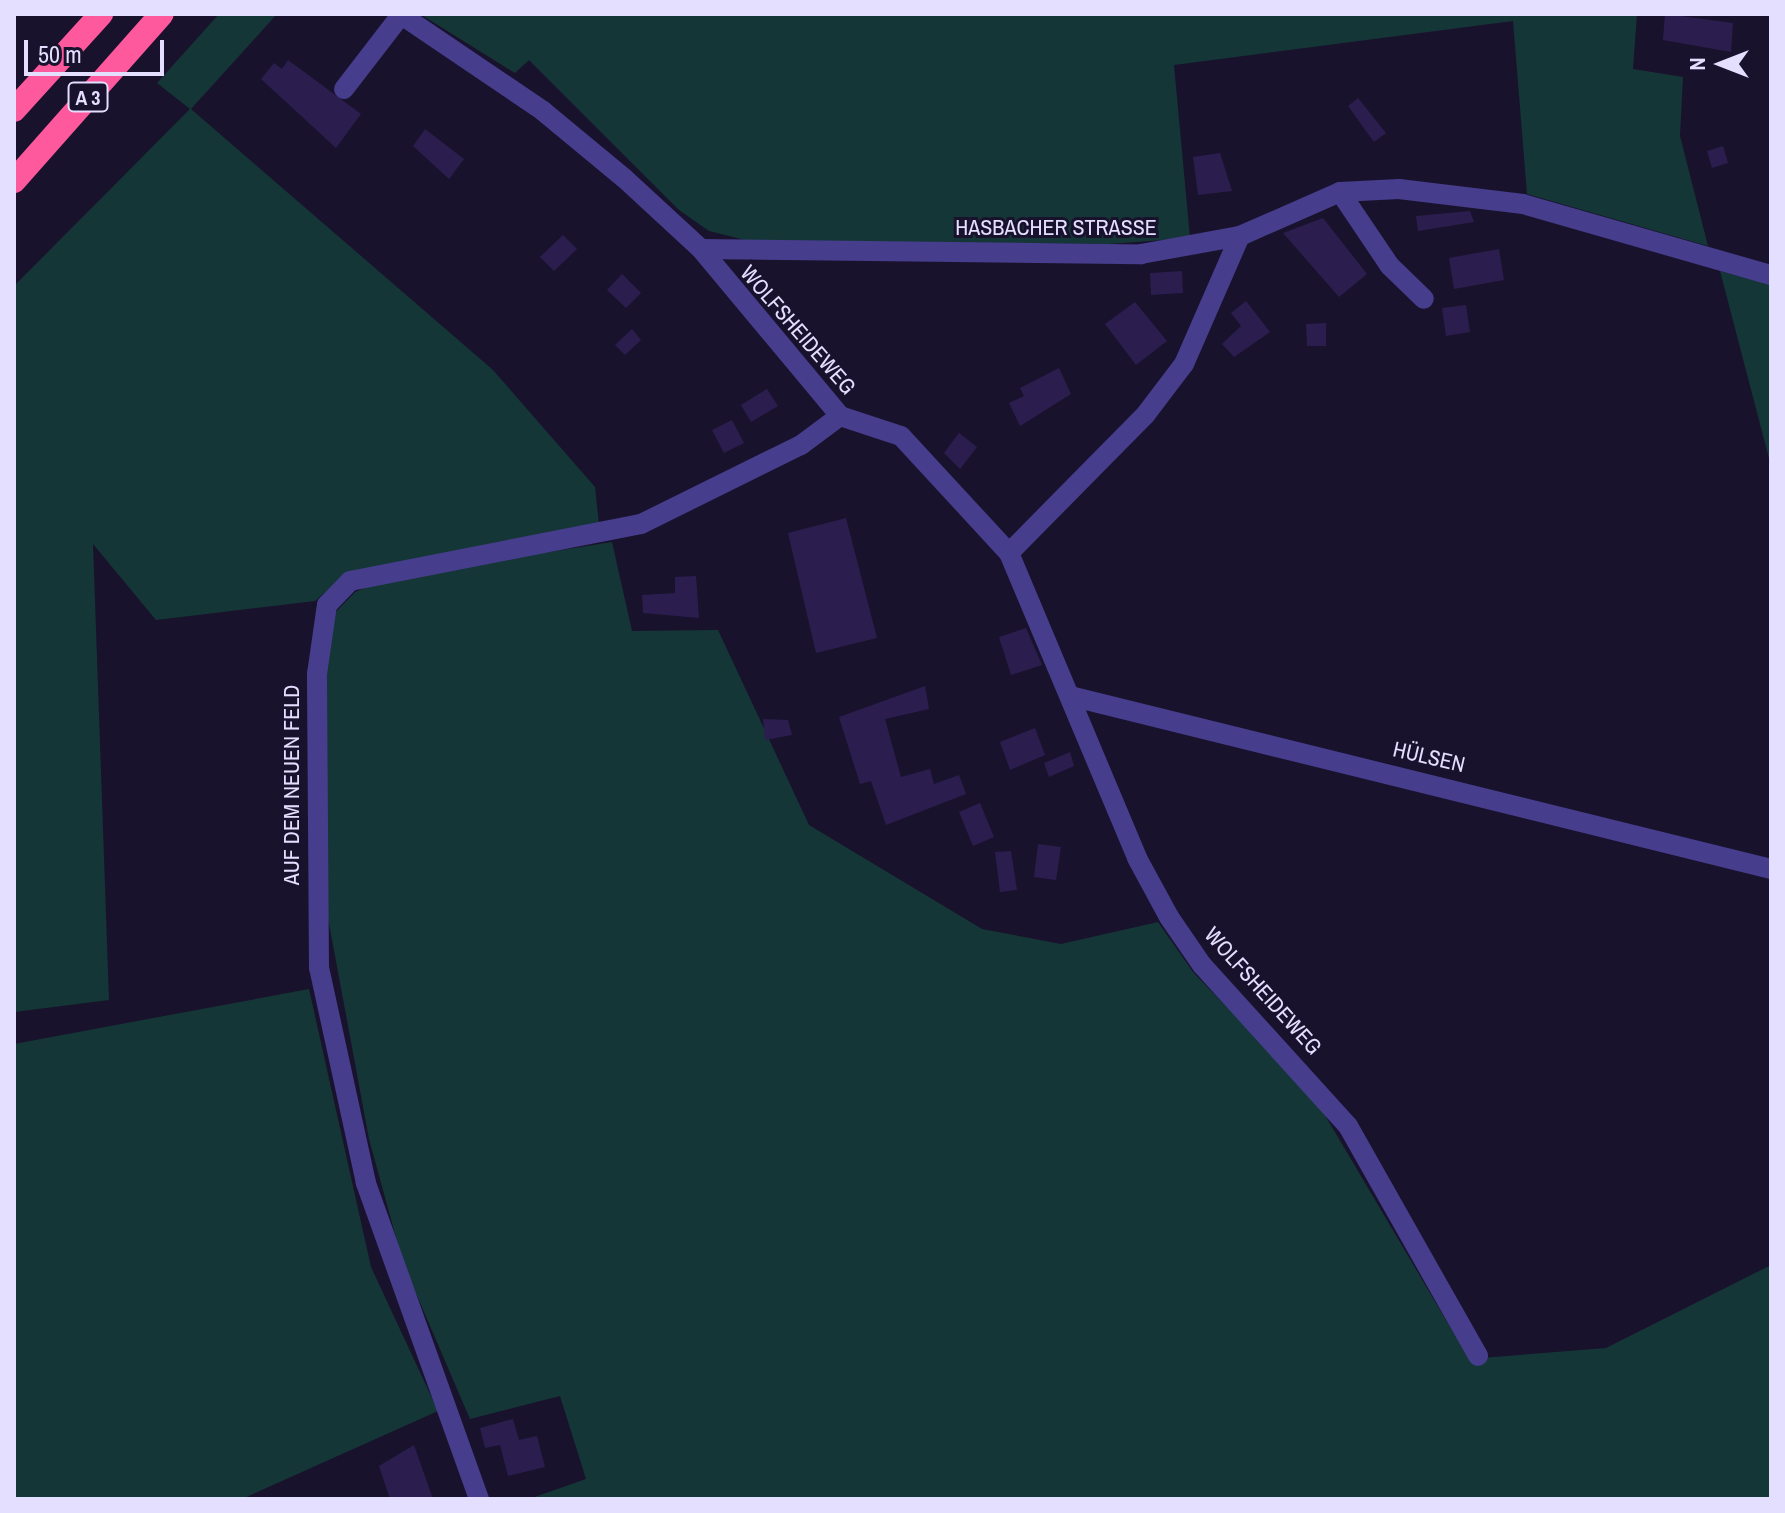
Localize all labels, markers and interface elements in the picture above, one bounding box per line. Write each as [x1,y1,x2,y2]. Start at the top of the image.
scale bar [28,24,168,74]
north arrow [1681,24,1761,104]
text: 50 m [38,38,82,70]
text: N [1682,57,1712,71]
road number: A 3 [66,81,110,113]
street label: HASBACHER STRASSE [955,215,1157,241]
street label: WOLFSHEIDEWEG [735,260,861,400]
street label: AUF DEM NEUEN FELD [279,685,305,885]
street label: HÜLSEN [1390,736,1468,778]
street label: WOLFSHEIDEWEG [1199,922,1327,1060]

